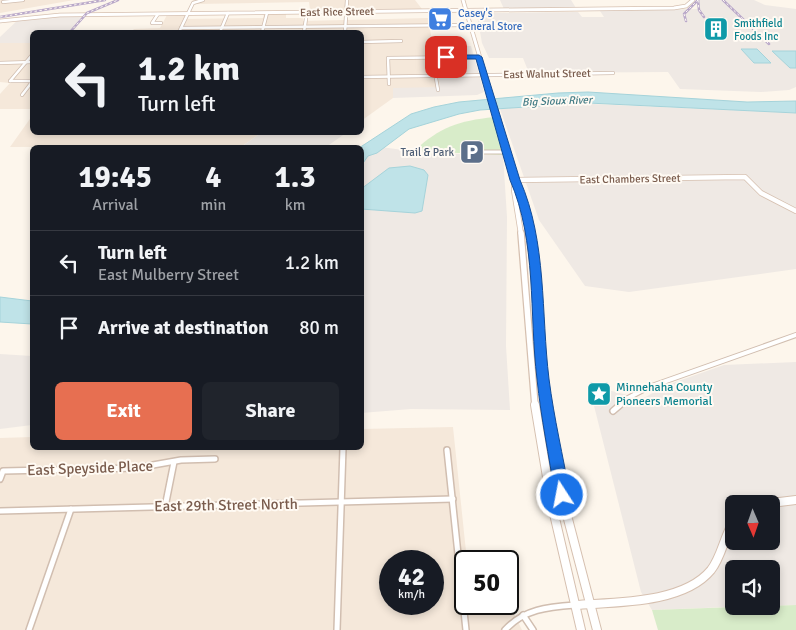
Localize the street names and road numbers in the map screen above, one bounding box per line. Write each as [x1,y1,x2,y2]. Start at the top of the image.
street label: East Rice Street [300,5,374,19]
street label: East Walnut Street [503,67,591,81]
street label: East Chambers Street [579,172,681,186]
street label: East Speyside Place [27,457,153,479]
street label: East 29th Street North [154,495,298,515]

